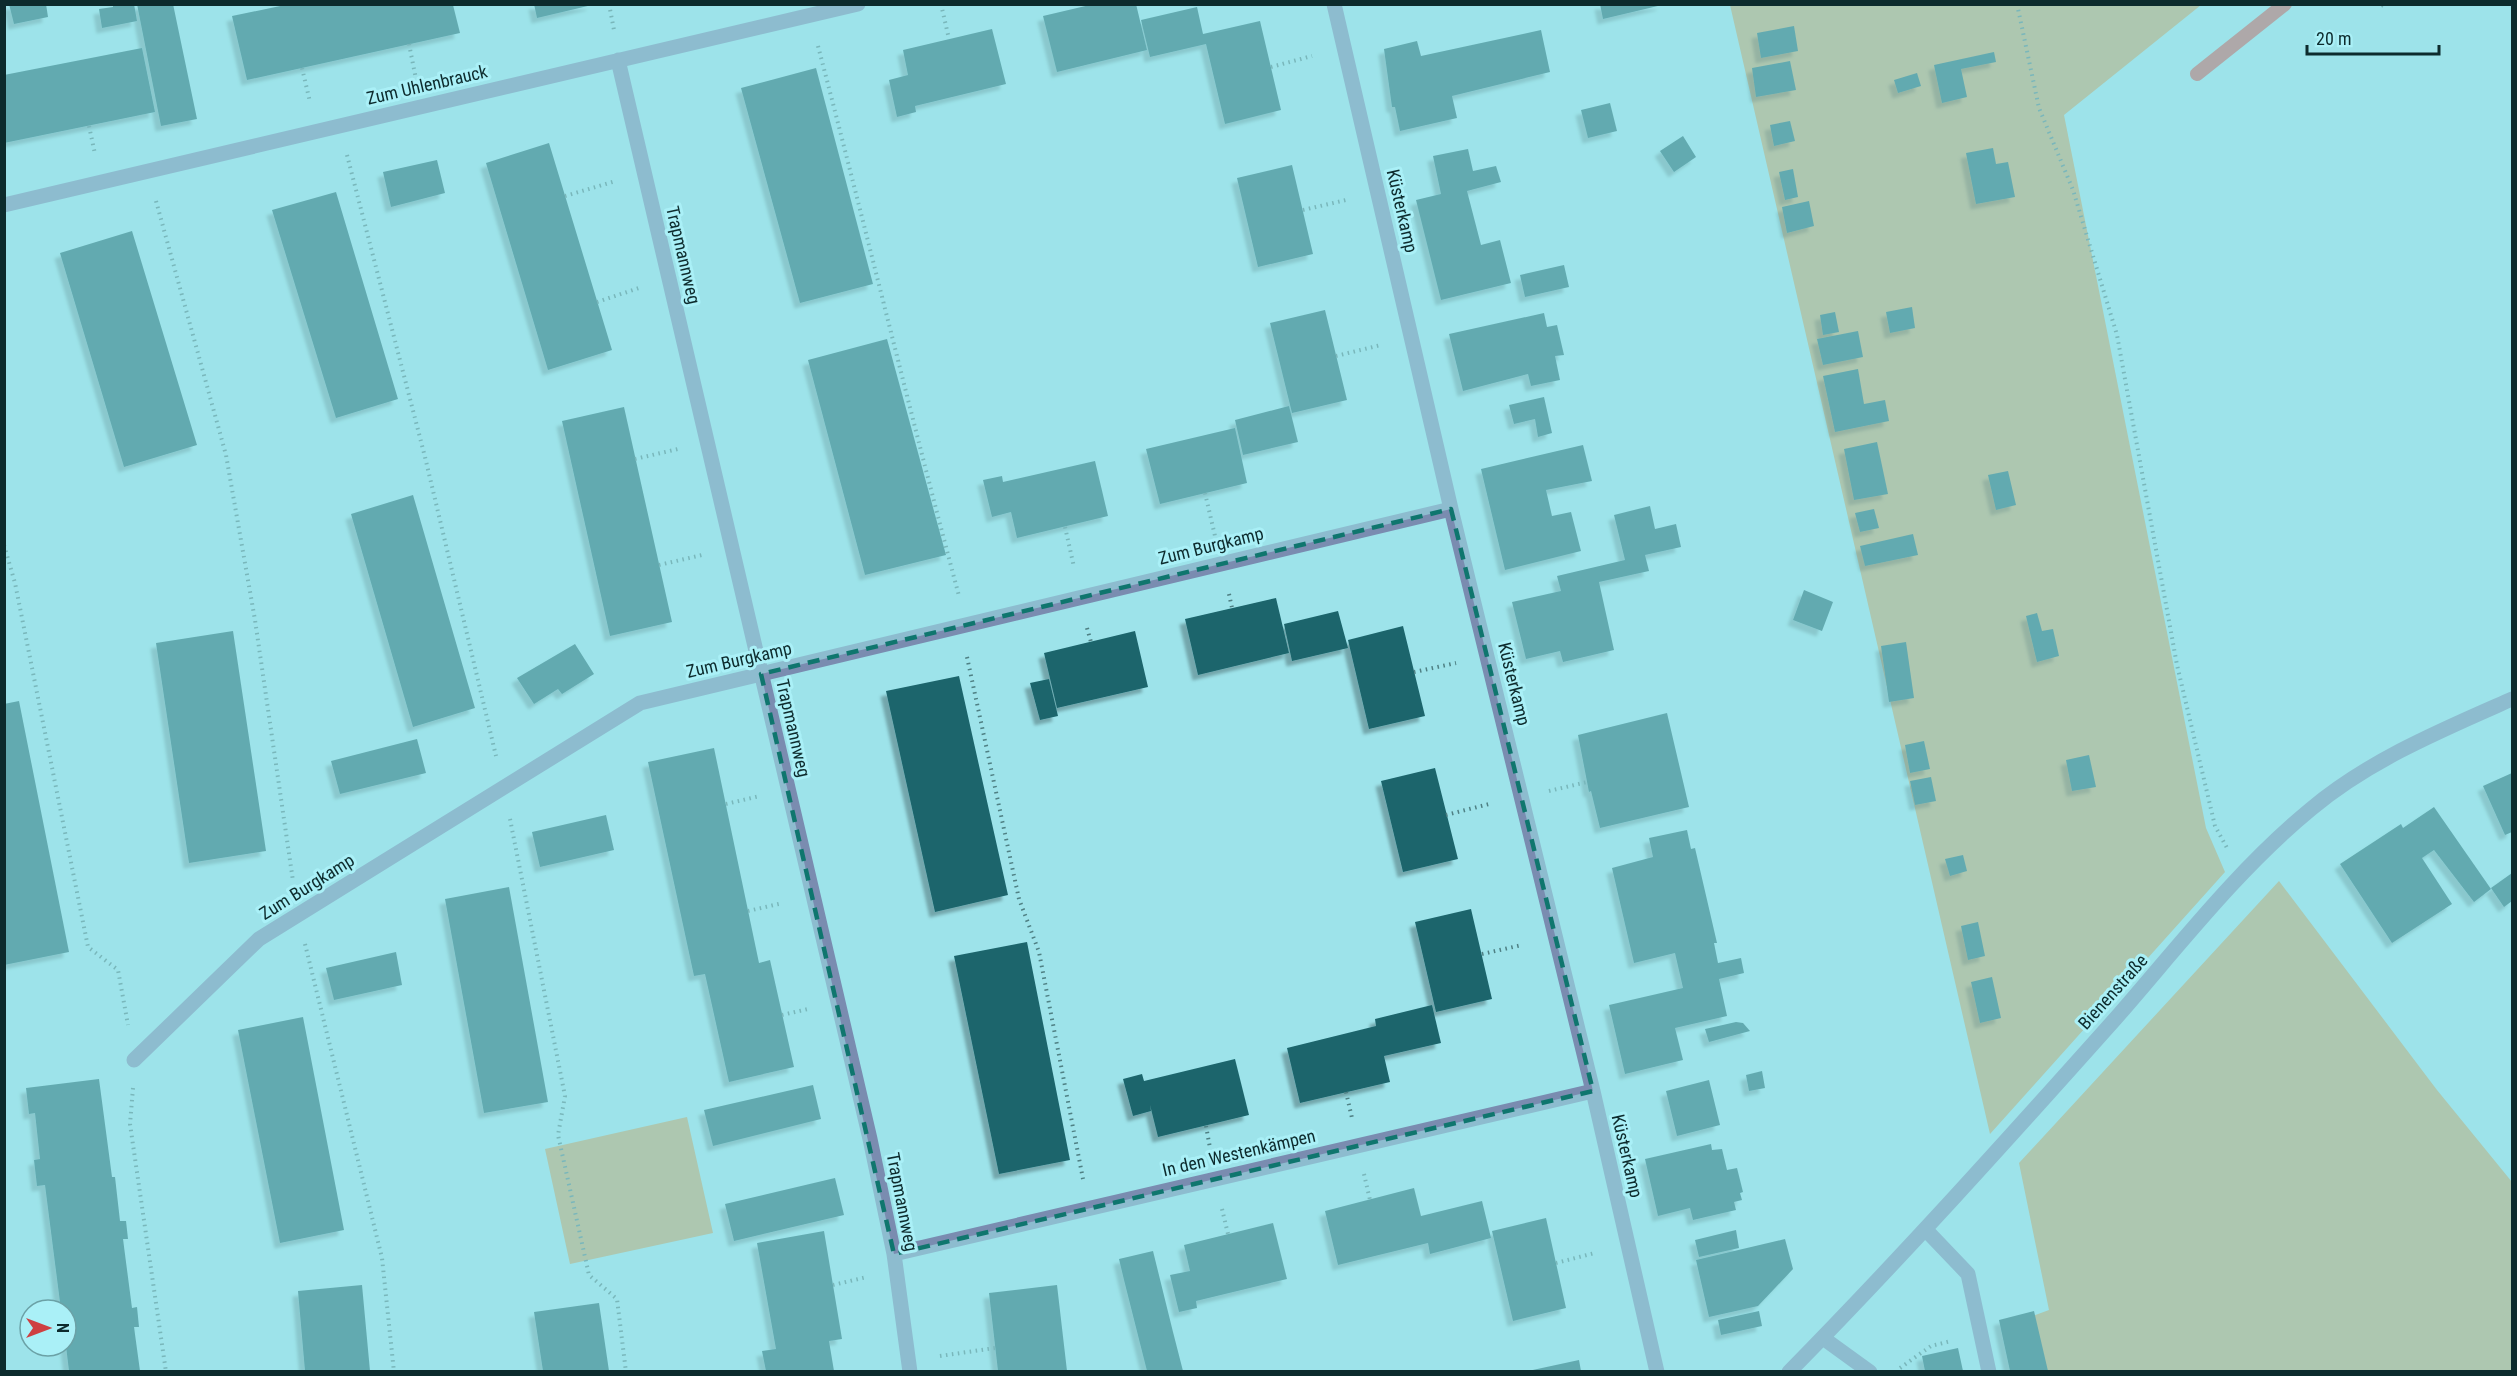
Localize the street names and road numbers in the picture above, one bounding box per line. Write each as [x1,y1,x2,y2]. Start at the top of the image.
street label: Zum Uhlenbrauck [364,60,489,109]
street label: Küsterkamp [1383,167,1422,255]
street label: Trapmannweg [662,204,705,306]
street label: Zum Burgkamp [1156,522,1266,569]
street label: Zum Burgkamp [684,637,794,682]
street label: Küsterkamp [1494,640,1535,728]
street label: Trapmannweg [772,677,815,779]
street label: Zum Burgkamp [256,849,358,924]
street label: Bienenstraße [2074,950,2152,1033]
street label: Küsterkamp [1608,1112,1647,1200]
street label: In den Westenkämpen [1160,1125,1317,1180]
street label: Trapmannweg [883,1151,922,1253]

